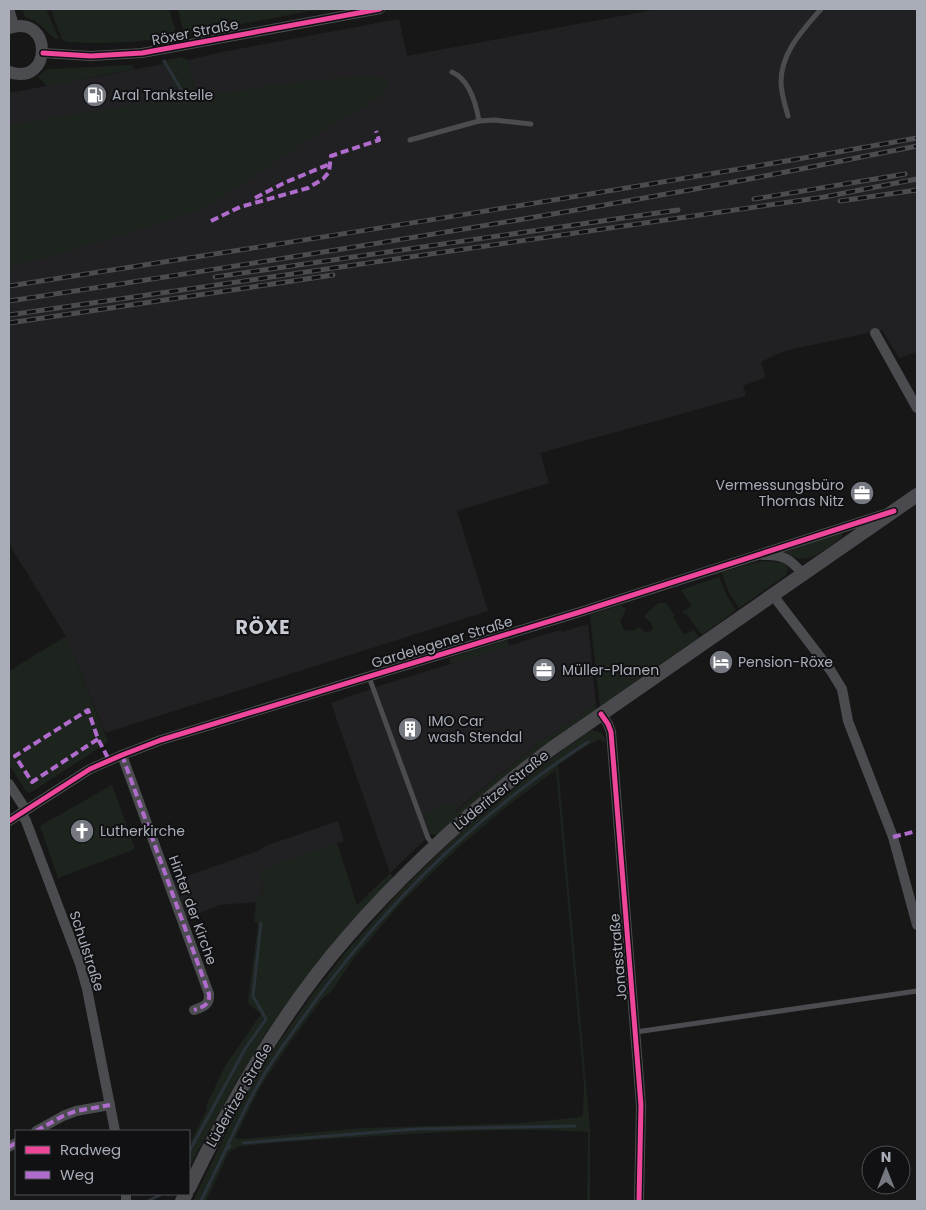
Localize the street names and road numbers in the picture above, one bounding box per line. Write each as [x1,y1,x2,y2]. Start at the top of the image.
street label: Röxer Straße [150,14,240,50]
street label: Gardelegener Straße [369,611,515,673]
street label: Lüderitzer Straße [449,745,553,835]
street label: Hinter der Kirche [164,852,222,968]
street label: Schulstraße [65,908,109,994]
street label: Jonasstraße [604,912,632,1001]
street label: Lüderitzer Straße [201,1039,277,1151]

